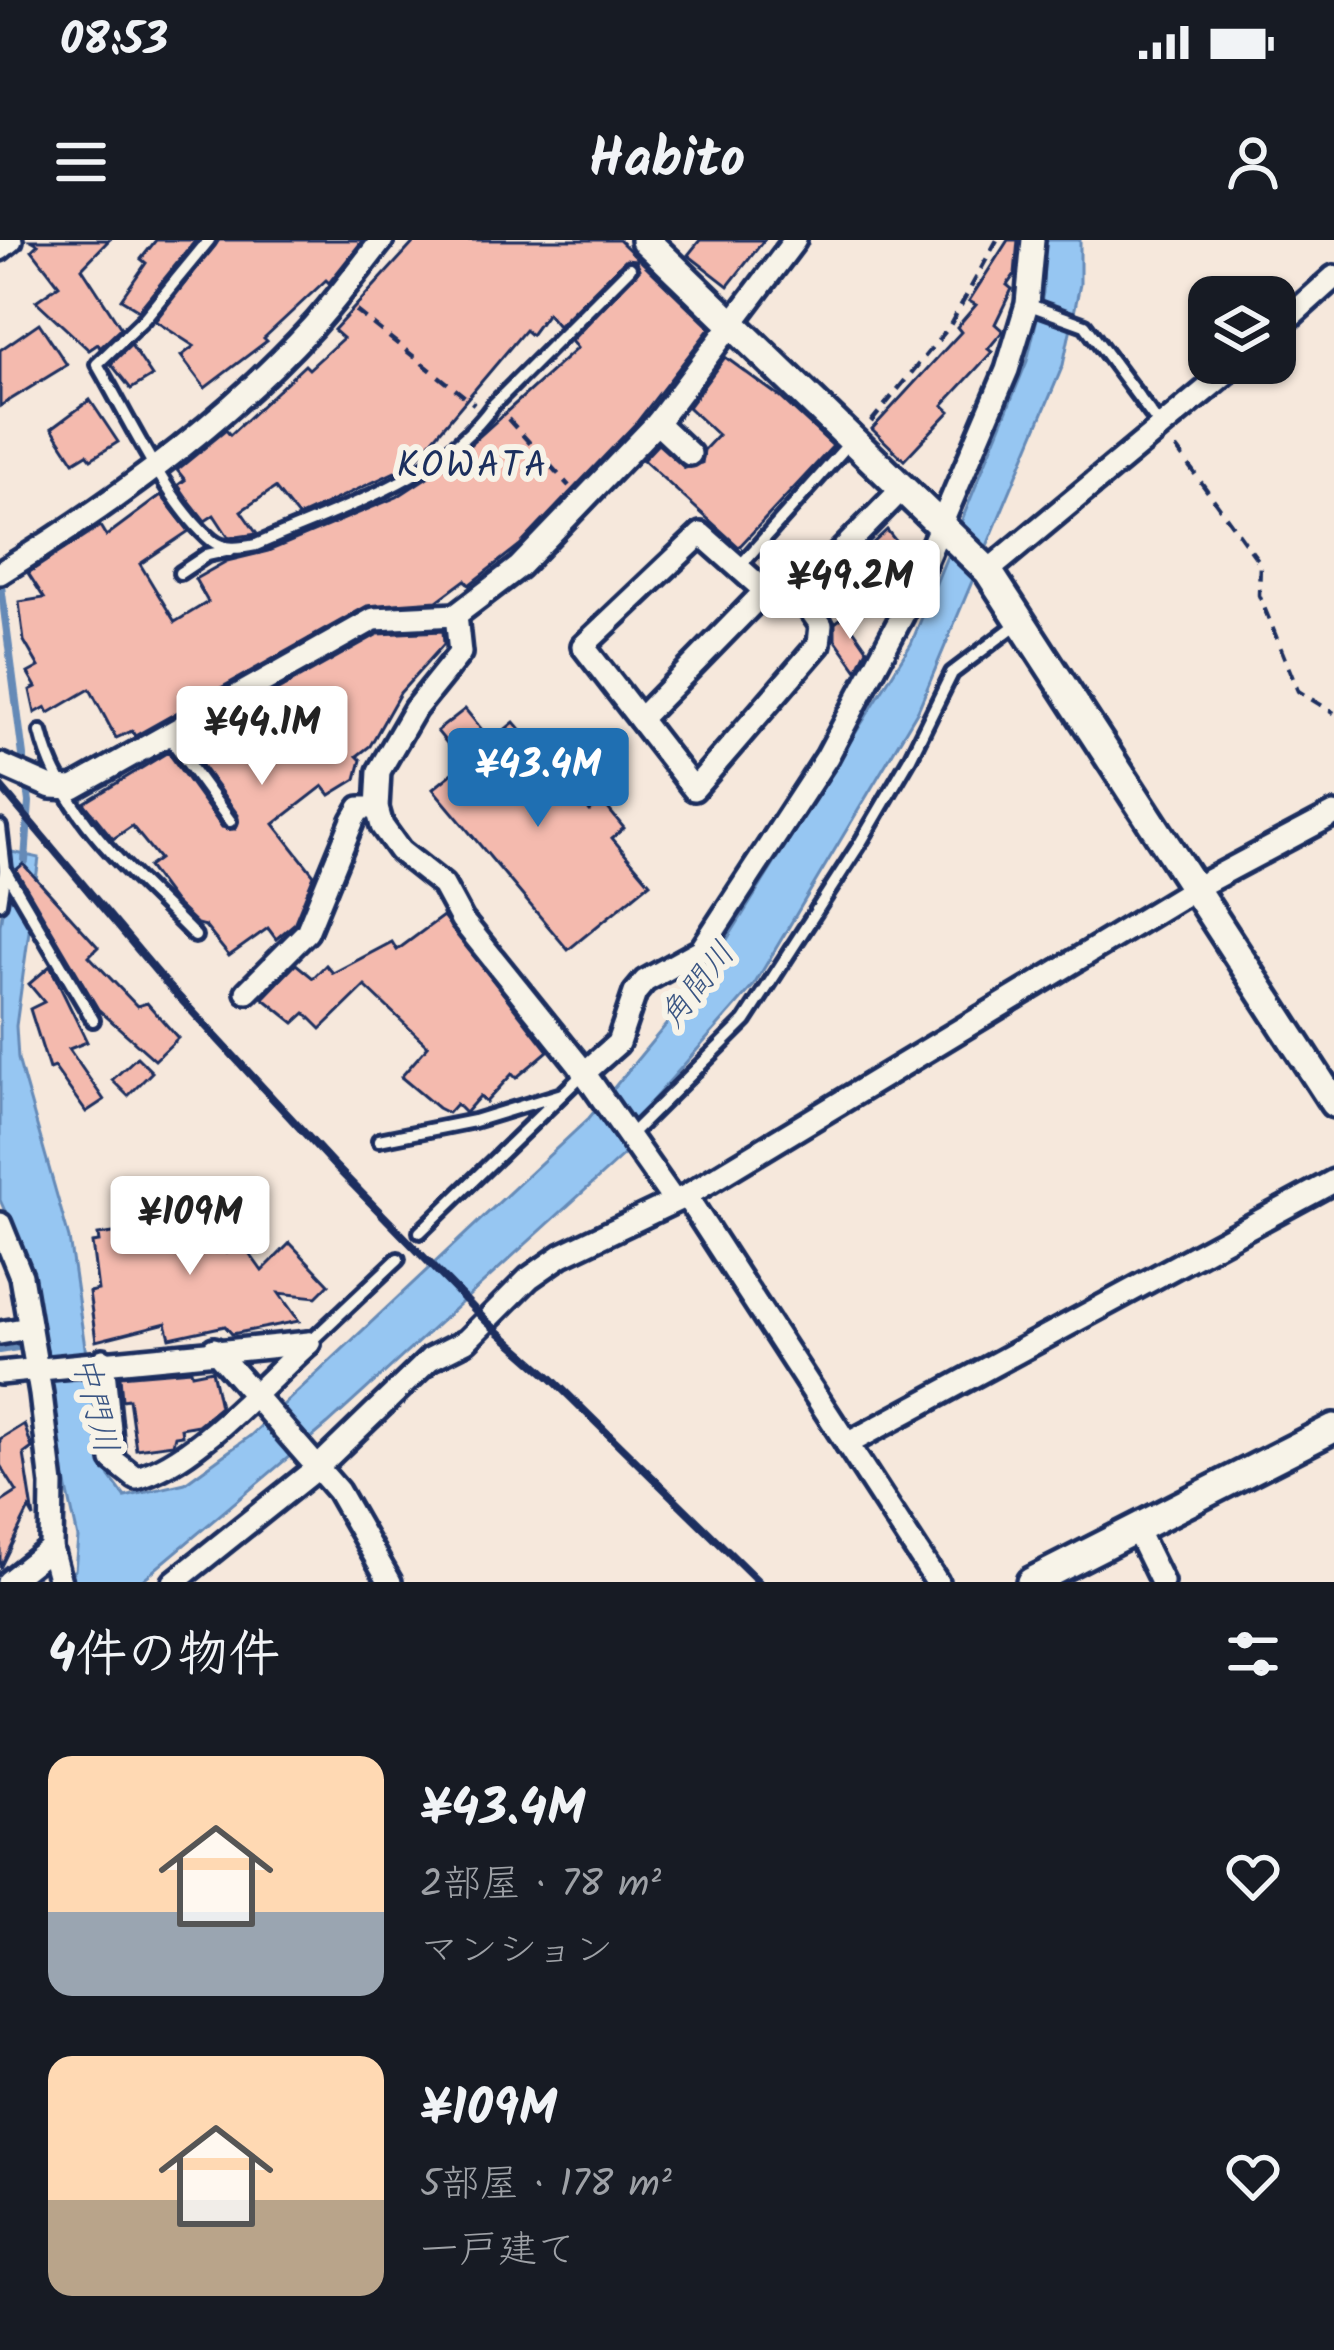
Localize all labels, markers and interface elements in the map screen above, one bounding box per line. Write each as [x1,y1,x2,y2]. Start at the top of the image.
text: 08:53 [60,6,168,78]
text: Habito [589,119,745,205]
icon: menu [48,129,114,195]
icon: person [1220,129,1286,195]
map controls [1188,276,1296,384]
button: layers [1188,276,1296,384]
district label: KOWATA [397,439,549,496]
pin: ¥49.2M [752,540,948,642]
text: ¥49.2M [787,548,913,610]
pin: ¥44.1M [164,686,360,788]
text: ¥44.1M [203,694,321,756]
pin: ¥43.4M [440,728,636,830]
text: ¥43.4M [475,736,601,798]
water label: 角間川 [647,931,750,1041]
pin: ¥109M [106,1176,274,1278]
text: ¥109M [138,1184,243,1246]
water label: 中門川 [56,1350,131,1459]
text: 4件の物件 [48,1616,280,1697]
icon: filters [1220,1621,1286,1687]
text: ¥43.4M [420,1770,586,1851]
icon: home [144,1804,288,1948]
icon: heart [1220,1843,1286,1909]
text: 2部屋 · 78 m² [420,1855,661,1917]
text: マンション [420,1921,613,1983]
text: ¥109M [420,2070,557,2151]
icon: home [144,2104,288,2248]
icon: heart [1220,2143,1286,2209]
text: 5部屋 · 178 m² [420,2155,672,2217]
text: 一戸建て [420,2221,576,2283]

